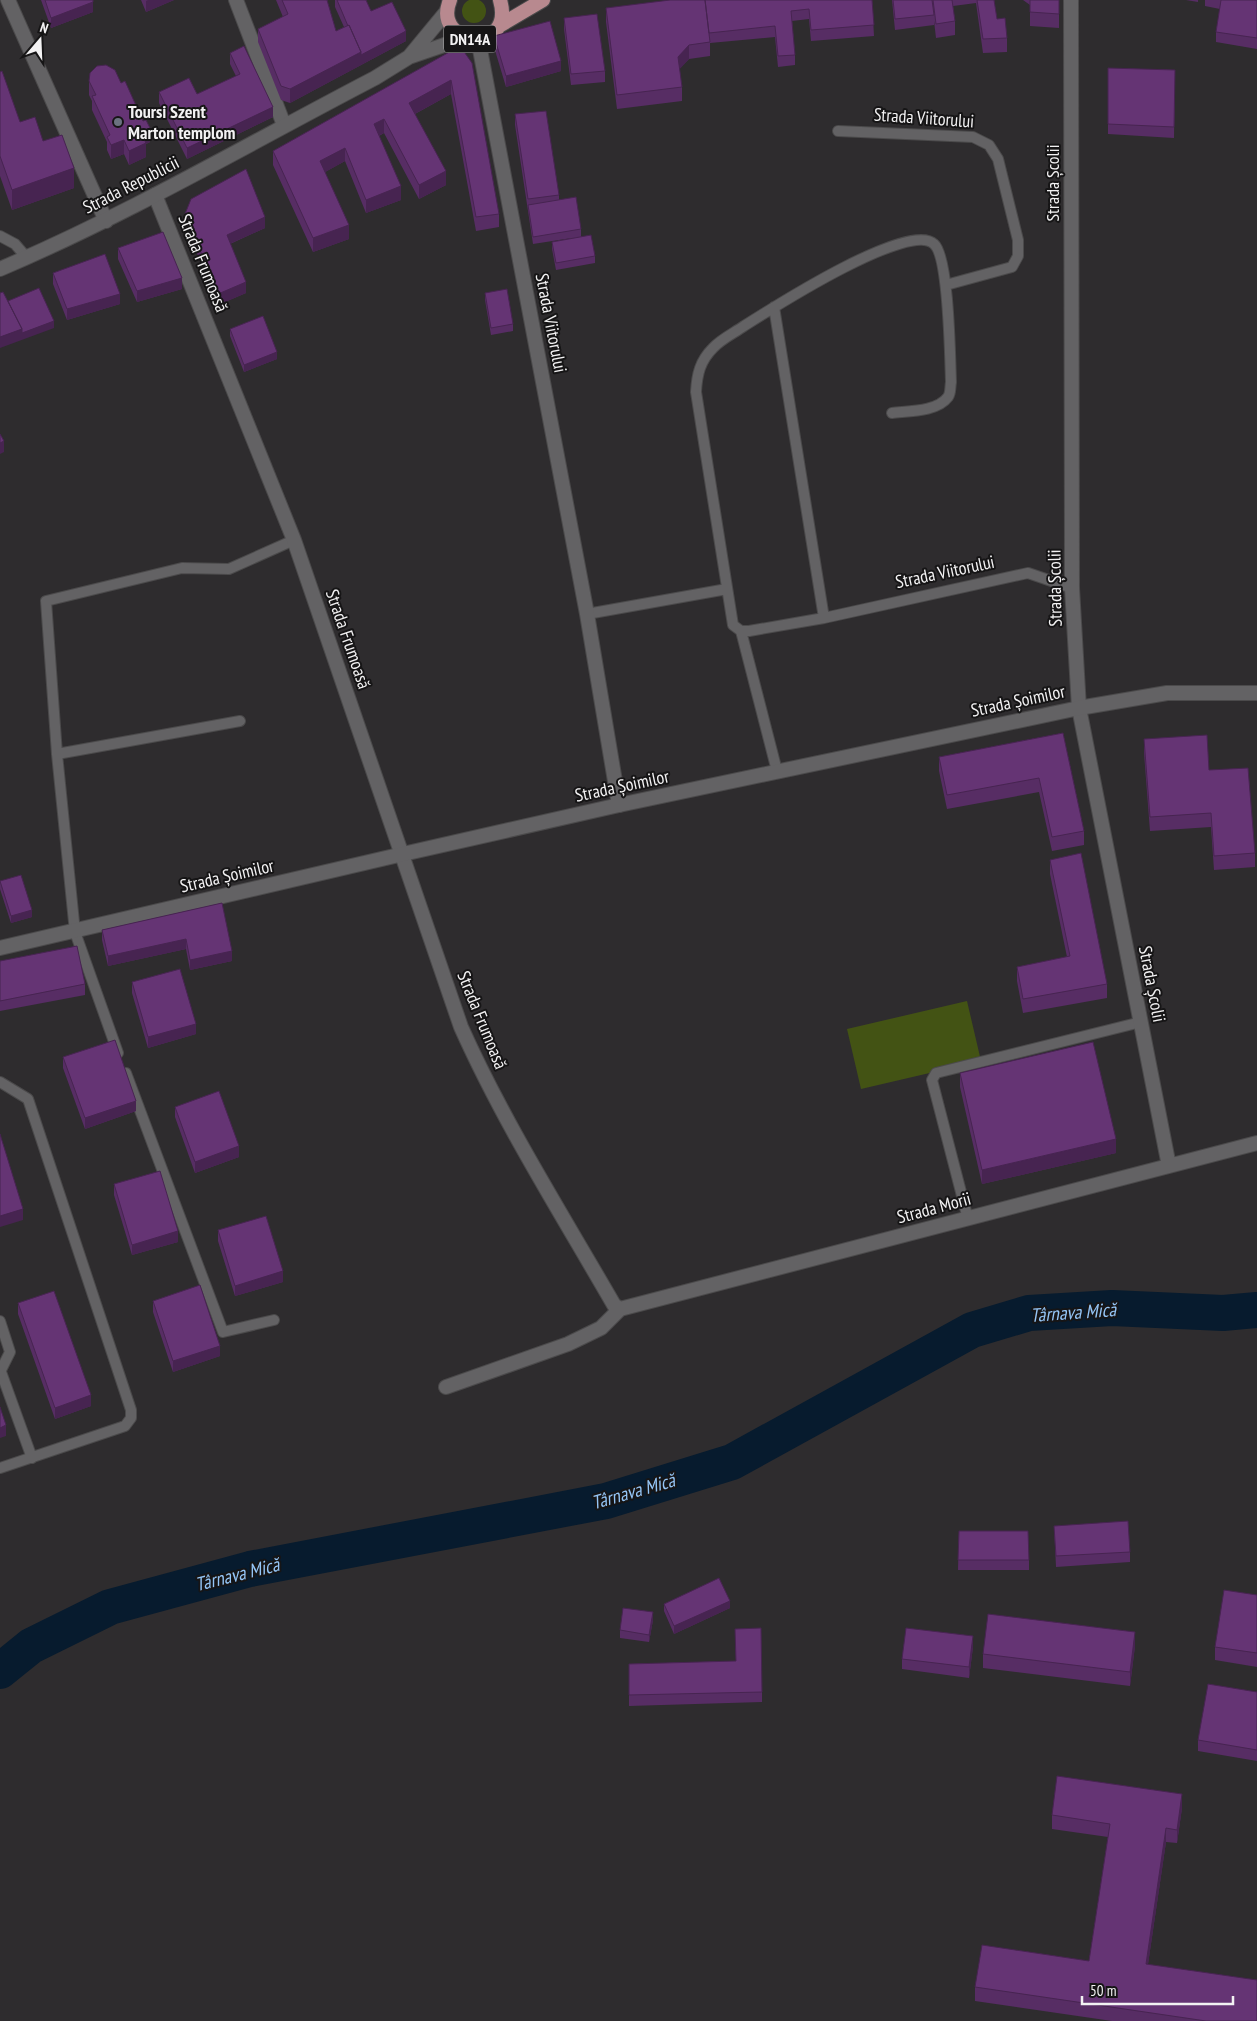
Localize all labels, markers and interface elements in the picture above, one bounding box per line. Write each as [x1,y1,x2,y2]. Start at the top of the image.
north arrow [15,15,65,65]
text: N [38,18,51,37]
road number: DN14A [444,26,496,52]
place label: Toursi Szent Marton templom [128,100,235,144]
street label: Strada Viitorului [873,103,975,132]
marker: Toursi Szent Marton templom [112,116,124,128]
street label: Strada Școlii [1041,144,1064,222]
street label: Strada Republicii [79,151,183,219]
street label: Strada Frumoasă [173,210,234,315]
street label: Strada Viitorului [531,271,572,374]
street label: Strada Școlii [1042,549,1067,627]
street label: Strada Viitorului [893,550,996,593]
street label: Strada Frumoasă [321,586,376,692]
street label: Strada Șoimilor [969,679,1067,722]
street label: Strada Șoimilor [573,764,671,807]
street label: Strada Șoimilor [178,854,276,897]
street label: Strada Școlii [1134,944,1171,1024]
street label: Strada Frumoasă [452,967,513,1072]
street label: Strada Morii [894,1187,973,1228]
water label: Târnava Mică [1029,1297,1119,1327]
water label: Târnava Mică [589,1467,680,1514]
water label: Târnava Mică [193,1551,284,1596]
scale bar [1082,1974,1233,2006]
text: 50 m [1090,1981,1116,2000]

